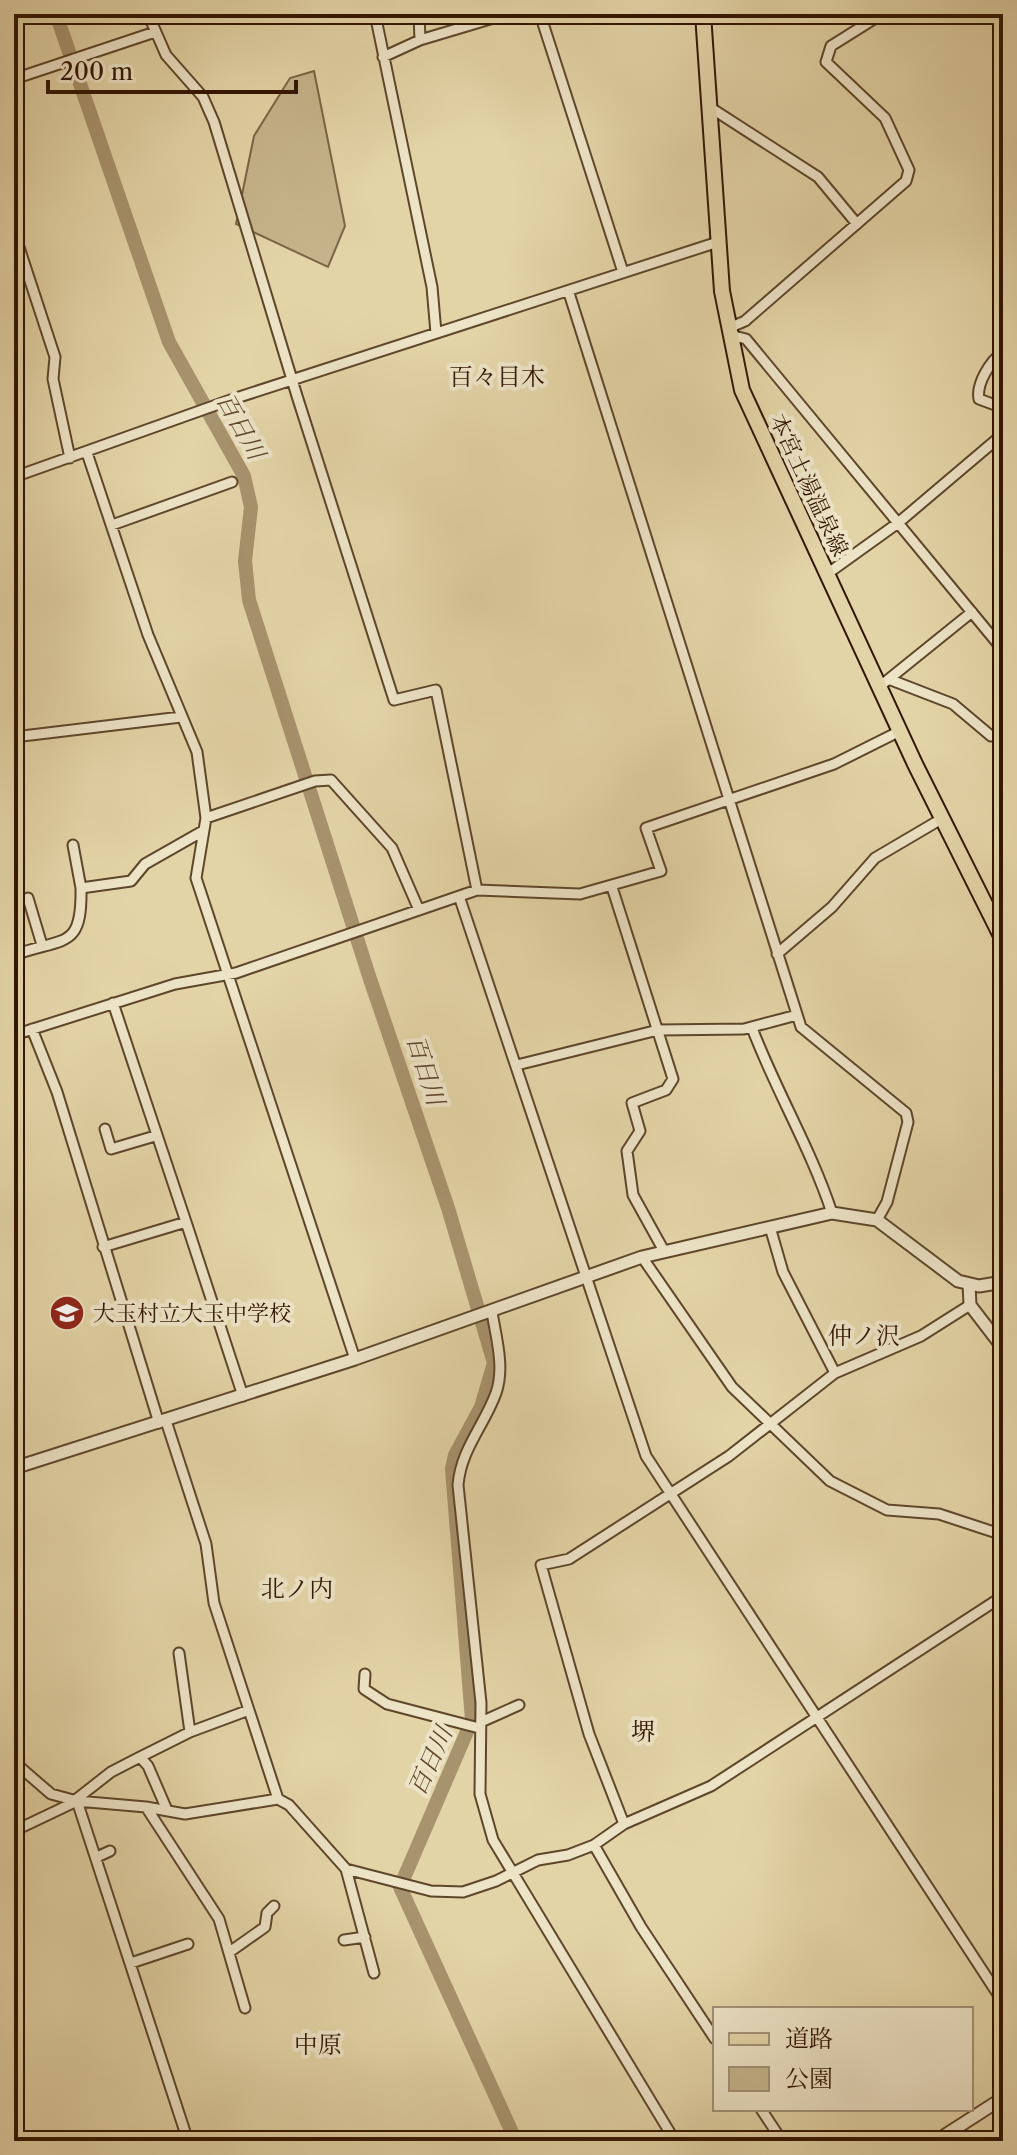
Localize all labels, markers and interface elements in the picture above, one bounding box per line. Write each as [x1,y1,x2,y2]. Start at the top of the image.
scale bar [48,44,296,94]
text: 200 m [60,57,133,86]
district label: 百々目木 [449,362,545,391]
water label: 百日川 [211,387,273,467]
street label: 本宮土湯温泉線 [764,410,854,560]
water label: 百日川 [401,1031,452,1112]
school or university icon: 大玉村立大玉中学校 [48,1294,86,1332]
place label: 大玉村立大玉中学校 [93,1300,291,1327]
district label: 仲ノ沢 [828,1321,900,1350]
district label: 北ノ内 [261,1574,333,1603]
district label: 堺 [631,1717,655,1746]
water label: 百日川 [402,1719,459,1800]
legend [713,2007,973,2111]
text: 道路 [785,2024,833,2053]
district label: 中原 [294,2030,342,2059]
text: 公園 [785,2064,833,2093]

